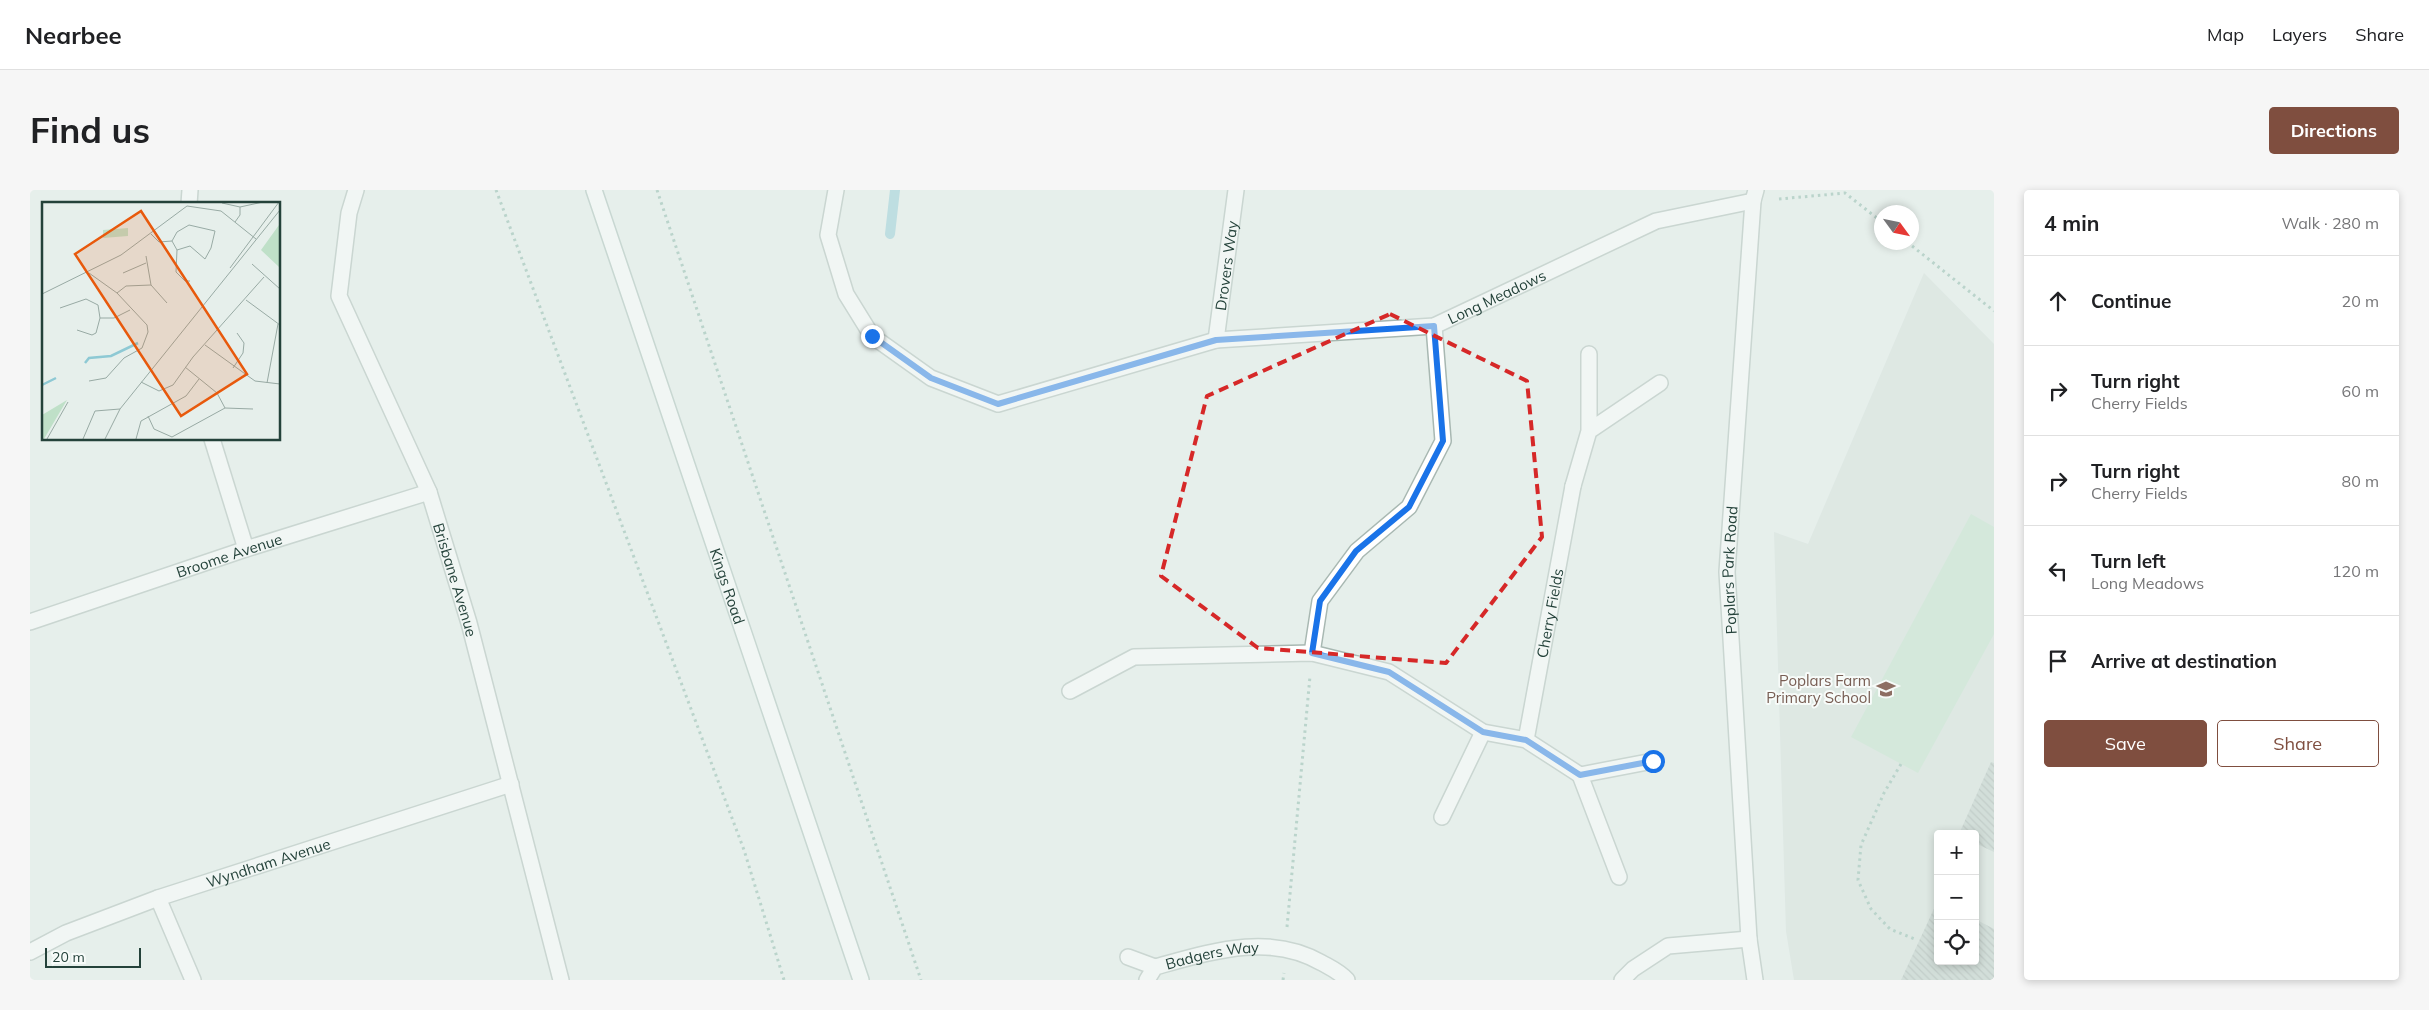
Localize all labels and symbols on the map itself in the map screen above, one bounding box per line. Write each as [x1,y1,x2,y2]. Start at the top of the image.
inset map [42,202,280,440]
north arrow [1874,205,1919,250]
street label: Drovers Way [1211,219,1241,312]
street label: Long Meadows [1444,265,1549,328]
route end [861,325,884,348]
street label: Poplars Park Road [1717,505,1741,635]
street label: Brisbane Avenue [429,521,482,639]
street label: Broome Avenue [174,529,284,581]
street label: Kings Road [706,545,750,627]
street label: Cherry Fields [1532,567,1567,659]
place label: Poplars Farm Primary School [1766,671,1871,707]
school or university icon: Poplars Farm Primary School [1875,678,1897,700]
route start [1642,750,1665,773]
street label: Wyndham Avenue [204,833,333,891]
street label: Badgers Way [1163,937,1259,973]
scale bar [45,945,141,968]

